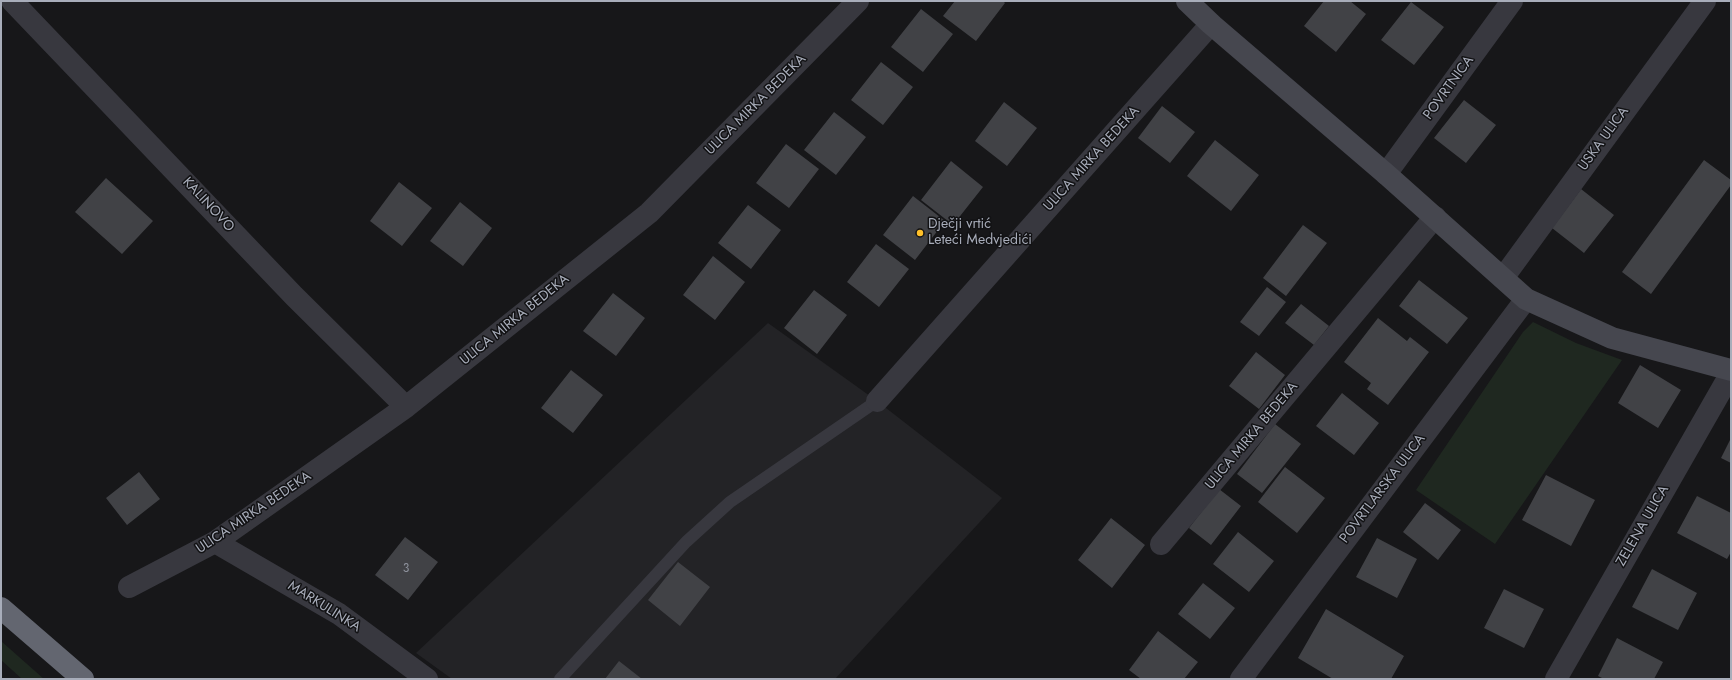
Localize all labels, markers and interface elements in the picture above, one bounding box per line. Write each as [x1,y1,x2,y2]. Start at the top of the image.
street label: ULICA MIRKA BEDEKA [702,51,810,159]
street label: POVRTNICA [1420,53,1478,123]
street label: ULICA MIRKA BEDEKA [1041,103,1143,215]
street label: USKA ULICA [1575,104,1633,174]
street label: KALINOVO [179,174,237,236]
place label: Dječji vrtić Leteći Medvjedići [928,217,1032,250]
marker: Dječji vrtić Leteći Medvjedići [915,228,925,238]
street label: ULICA MIRKA BEDEKA [457,271,573,369]
street label: ULICA MIRKA BEDEKA [1202,379,1302,493]
street label: POVRTLARSKA ULICA [1337,431,1429,547]
street label: ULICA MIRKA BEDEKA [193,468,315,558]
street label: ZELENA ULICA [1613,483,1673,569]
house number: 3 [403,562,409,576]
street label: MARKULINKA [284,578,364,636]

